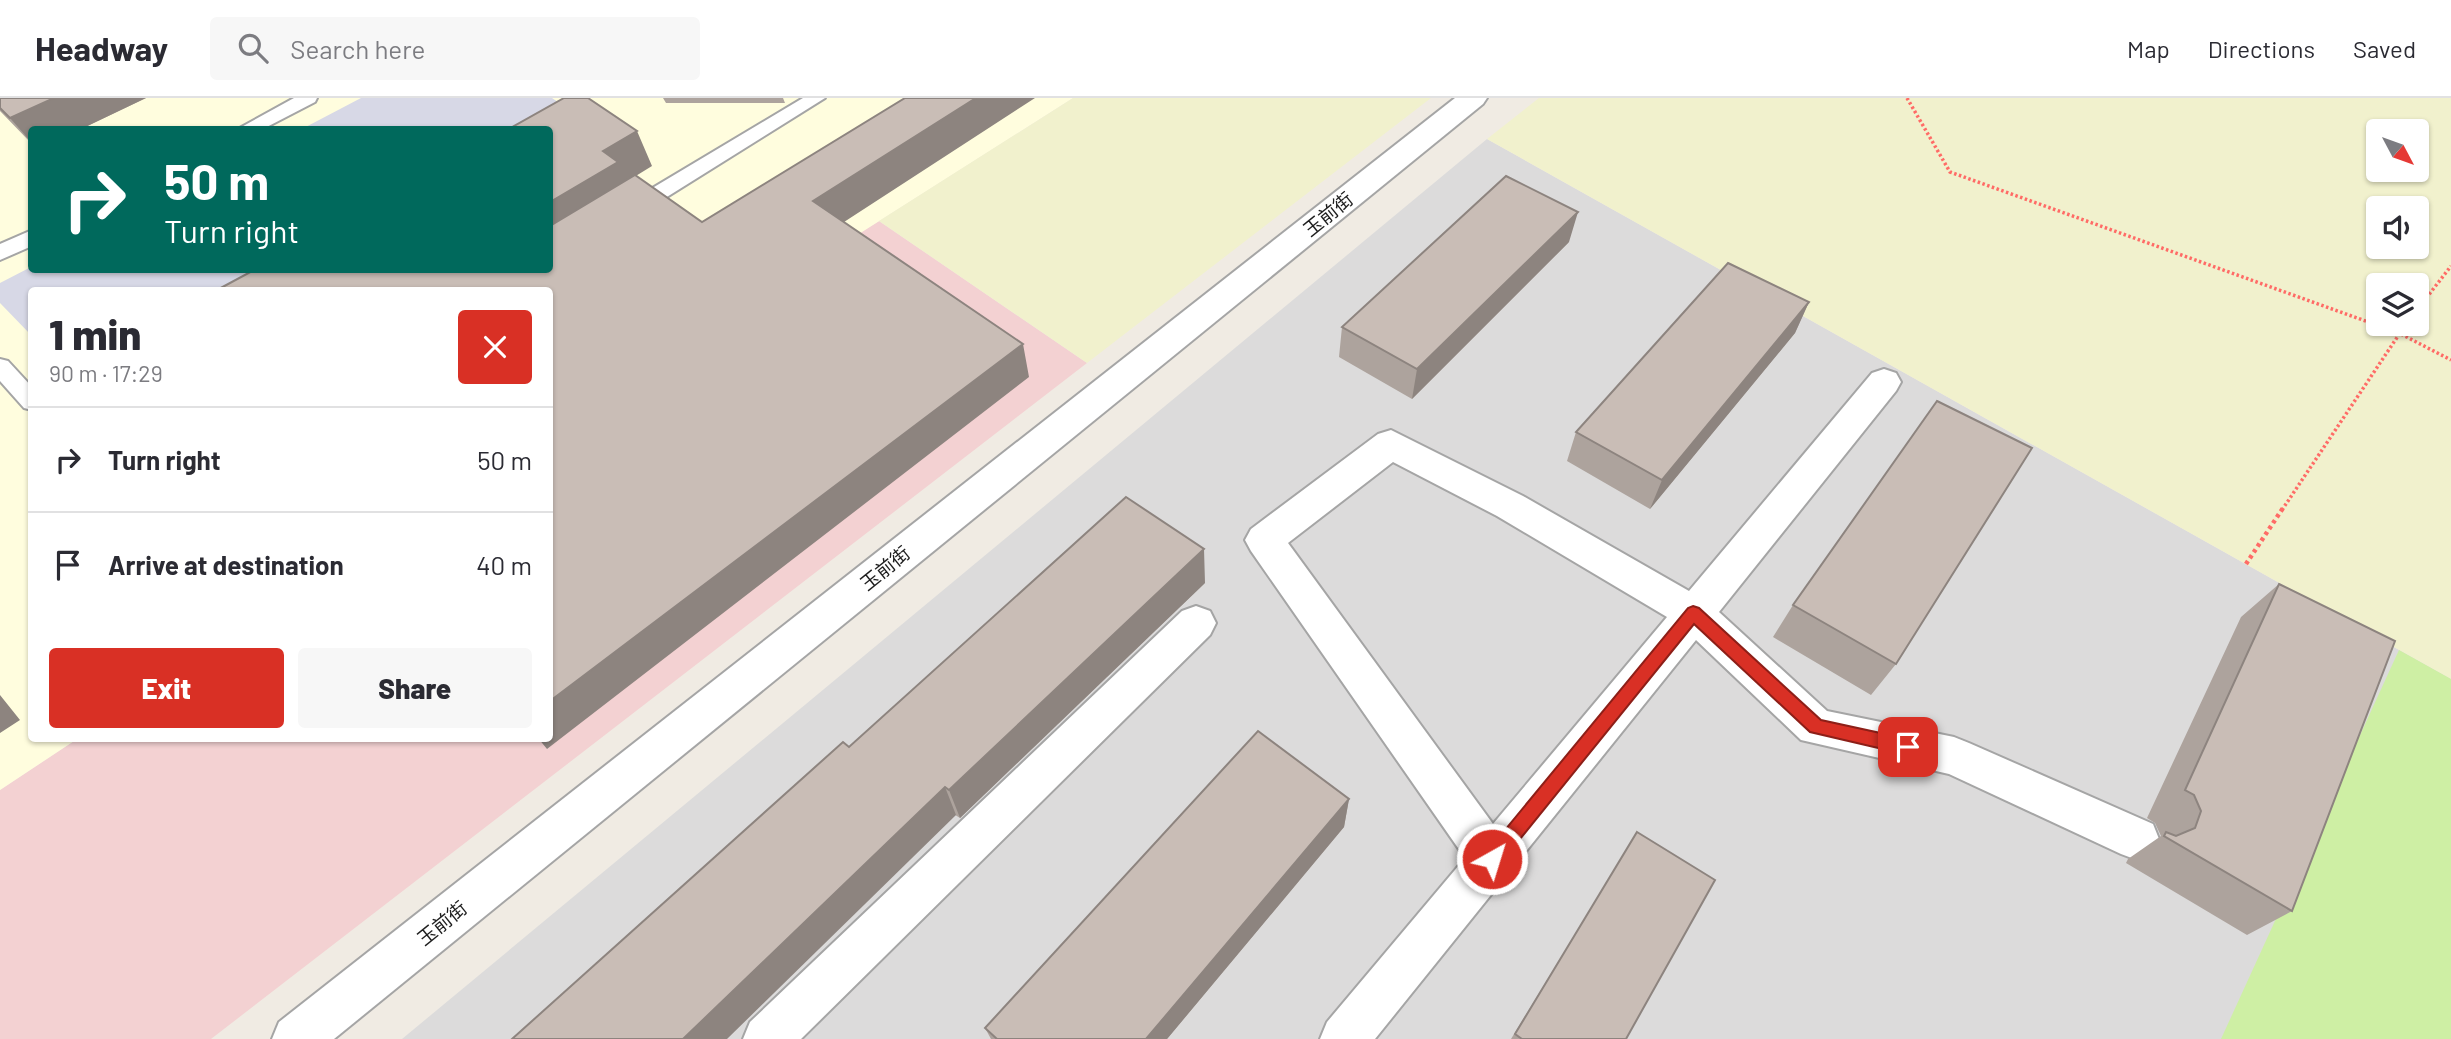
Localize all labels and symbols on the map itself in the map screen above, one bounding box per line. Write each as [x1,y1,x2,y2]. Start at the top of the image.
north arrow [2366,119,2429,182]
street label: 玉前街 [1298,187,1357,240]
street label: 玉前街 [855,541,914,594]
pin [1878,717,1938,777]
position arrow [1455,822,1529,896]
street label: 玉前街 [412,896,471,949]

